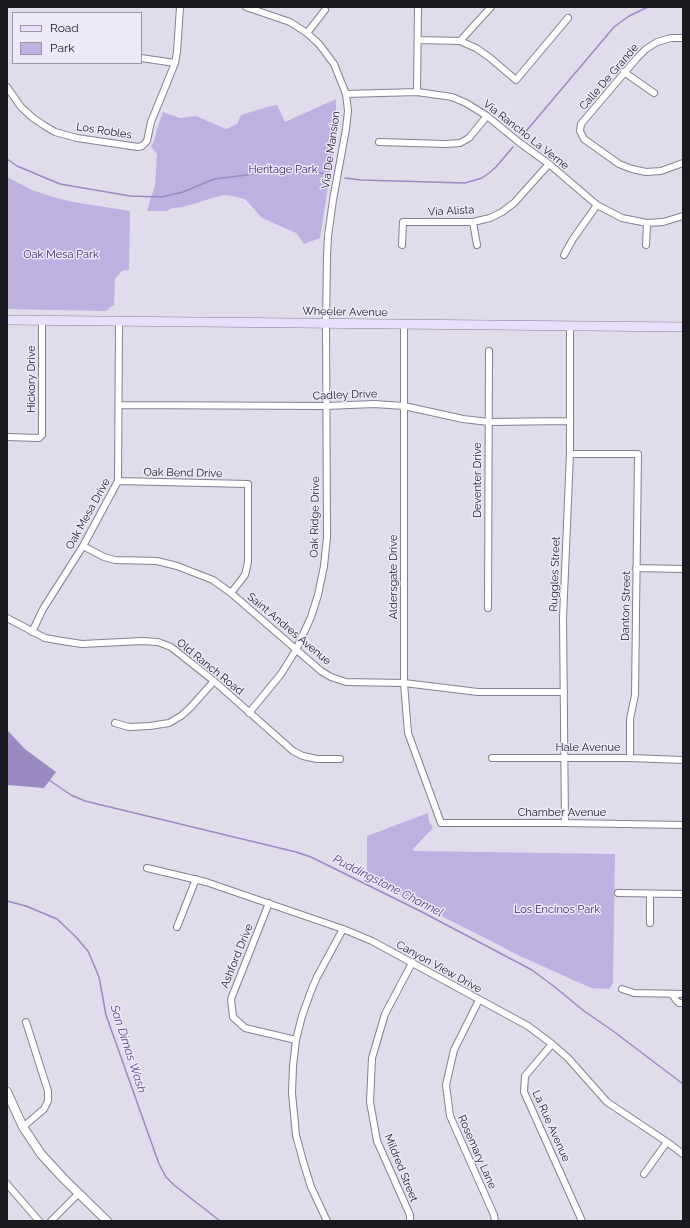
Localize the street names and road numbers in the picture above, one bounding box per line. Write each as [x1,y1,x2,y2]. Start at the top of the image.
street label: Calle De Grande [577,41,641,113]
street label: Via Rancho La Verne [481,97,571,173]
street label: Via De Mansion [319,110,343,190]
street label: Los Robles [75,120,133,142]
street label: Via Alista [427,203,475,219]
street label: Wheeler Avenue [302,305,388,319]
street label: Hickory Drive [25,345,39,413]
street label: Cadley Drive [312,387,378,403]
street label: Deventer Drive [471,442,485,518]
street label: Oak Bend Drive [143,466,223,480]
street label: Oak Mesa Drive [63,476,113,552]
street label: Oak Ridge Drive [308,476,322,558]
street label: Aldersgate Drive [387,535,401,619]
street label: Ruggles Street [547,536,563,612]
street label: Danton Street [619,571,633,641]
street label: Saint Andres Avenue [244,590,334,668]
street label: Old Ranch Road [174,636,246,698]
street label: Hale Avenue [556,741,620,755]
street label: Chamber Avenue [518,806,606,820]
street label: Ashford Drive [218,922,256,990]
street label: Canyon View Drive [394,938,484,996]
street label: La Rue Avenue [529,1088,573,1164]
street label: Rosemary Lane [455,1113,499,1191]
street label: Mildred Street [381,1132,421,1204]

